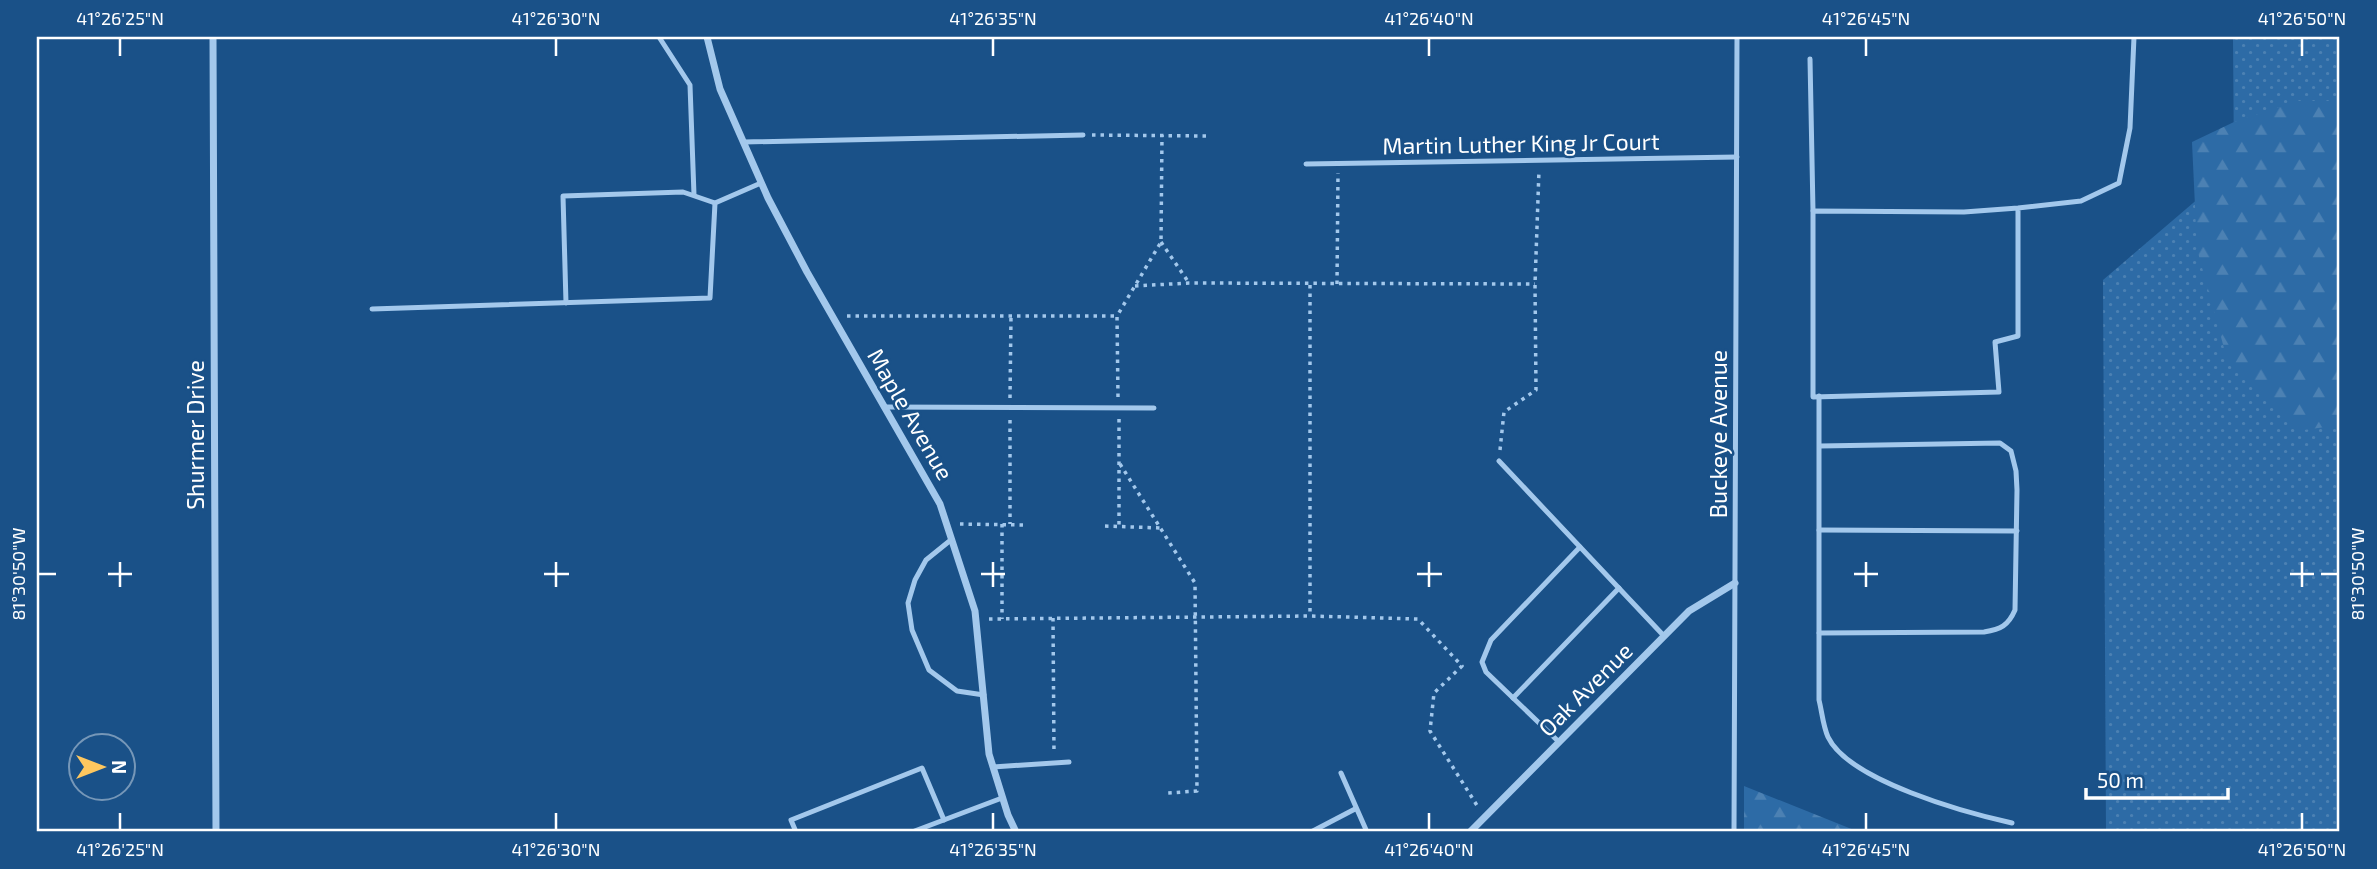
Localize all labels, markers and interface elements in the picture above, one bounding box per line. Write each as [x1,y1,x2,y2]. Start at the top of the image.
text: 41°26'25"N [76,7,164,29]
text: 41°26'30"N [512,7,600,29]
text: 41°26'35"N [949,7,1037,29]
text: 41°26'40"N [1384,7,1474,29]
text: 41°26'45"N [1822,7,1910,29]
text: 41°26'50"N [2258,7,2346,29]
street label: Martin Luther King Jr Court [1382,127,1660,159]
street label: Maple Avenue [862,343,960,485]
street label: Buckeye Avenue [1704,350,1732,518]
street label: Shurmer Drive [181,360,209,510]
text: 81°30'50"W [7,527,29,621]
text: 81°30'50"W [2346,527,2368,621]
street label: Oak Avenue [1532,636,1638,742]
north arrow [66,732,136,802]
scale bar [2086,757,2228,801]
text: N [108,760,131,774]
text: 50 m [2097,767,2144,792]
text: 41°26'25"N [76,838,164,860]
text: 41°26'30"N [512,838,600,860]
text: 41°26'35"N [949,838,1037,860]
text: 41°26'40"N [1384,838,1474,860]
text: 41°26'45"N [1822,838,1910,860]
text: 41°26'50"N [2258,838,2346,860]

